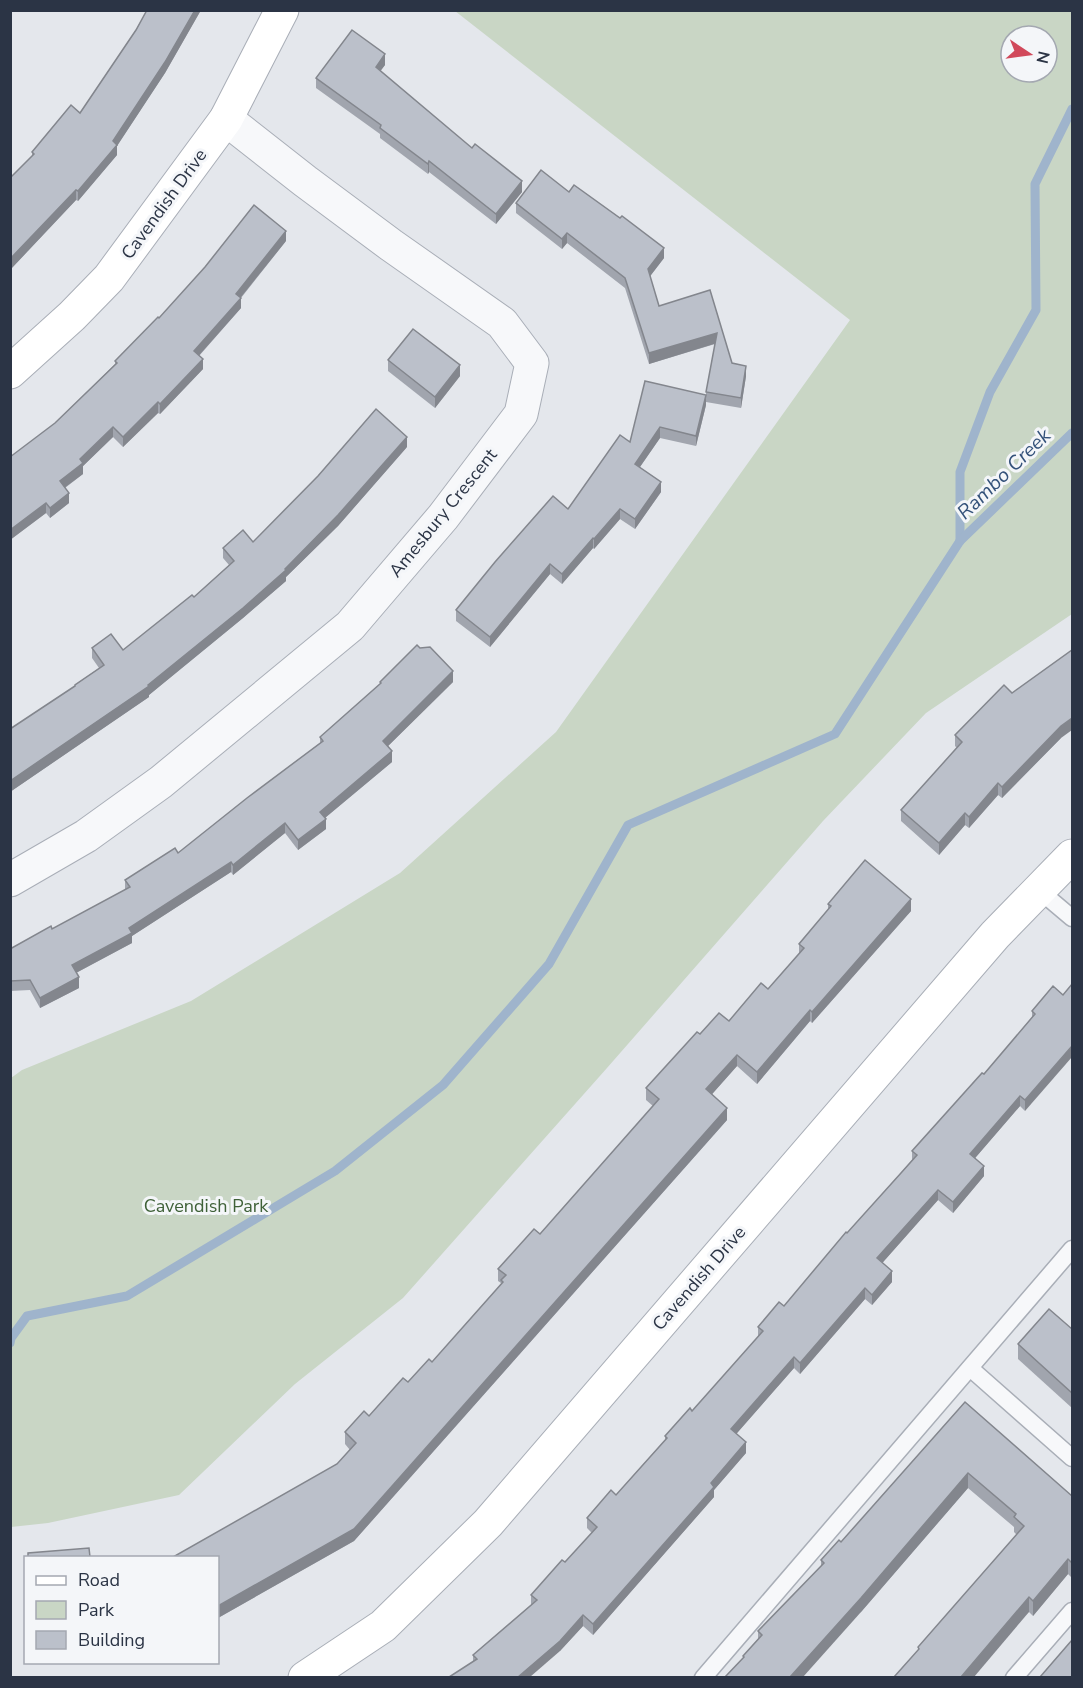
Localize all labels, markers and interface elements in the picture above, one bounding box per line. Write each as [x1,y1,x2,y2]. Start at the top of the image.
north arrow [999,24,1059,84]
text: N [1031,49,1055,65]
street label: Cavendish Drive [116,144,212,264]
water label: Rambo Creek [951,422,1058,526]
street label: Amesbury Crescent [384,443,503,582]
park label: Cavendish Park [144,1194,269,1218]
street label: Cavendish Drive [647,1221,751,1335]
legend [24,1556,219,1664]
text: Road [78,1568,120,1592]
text: Park [78,1598,115,1622]
text: Building [78,1628,145,1652]

